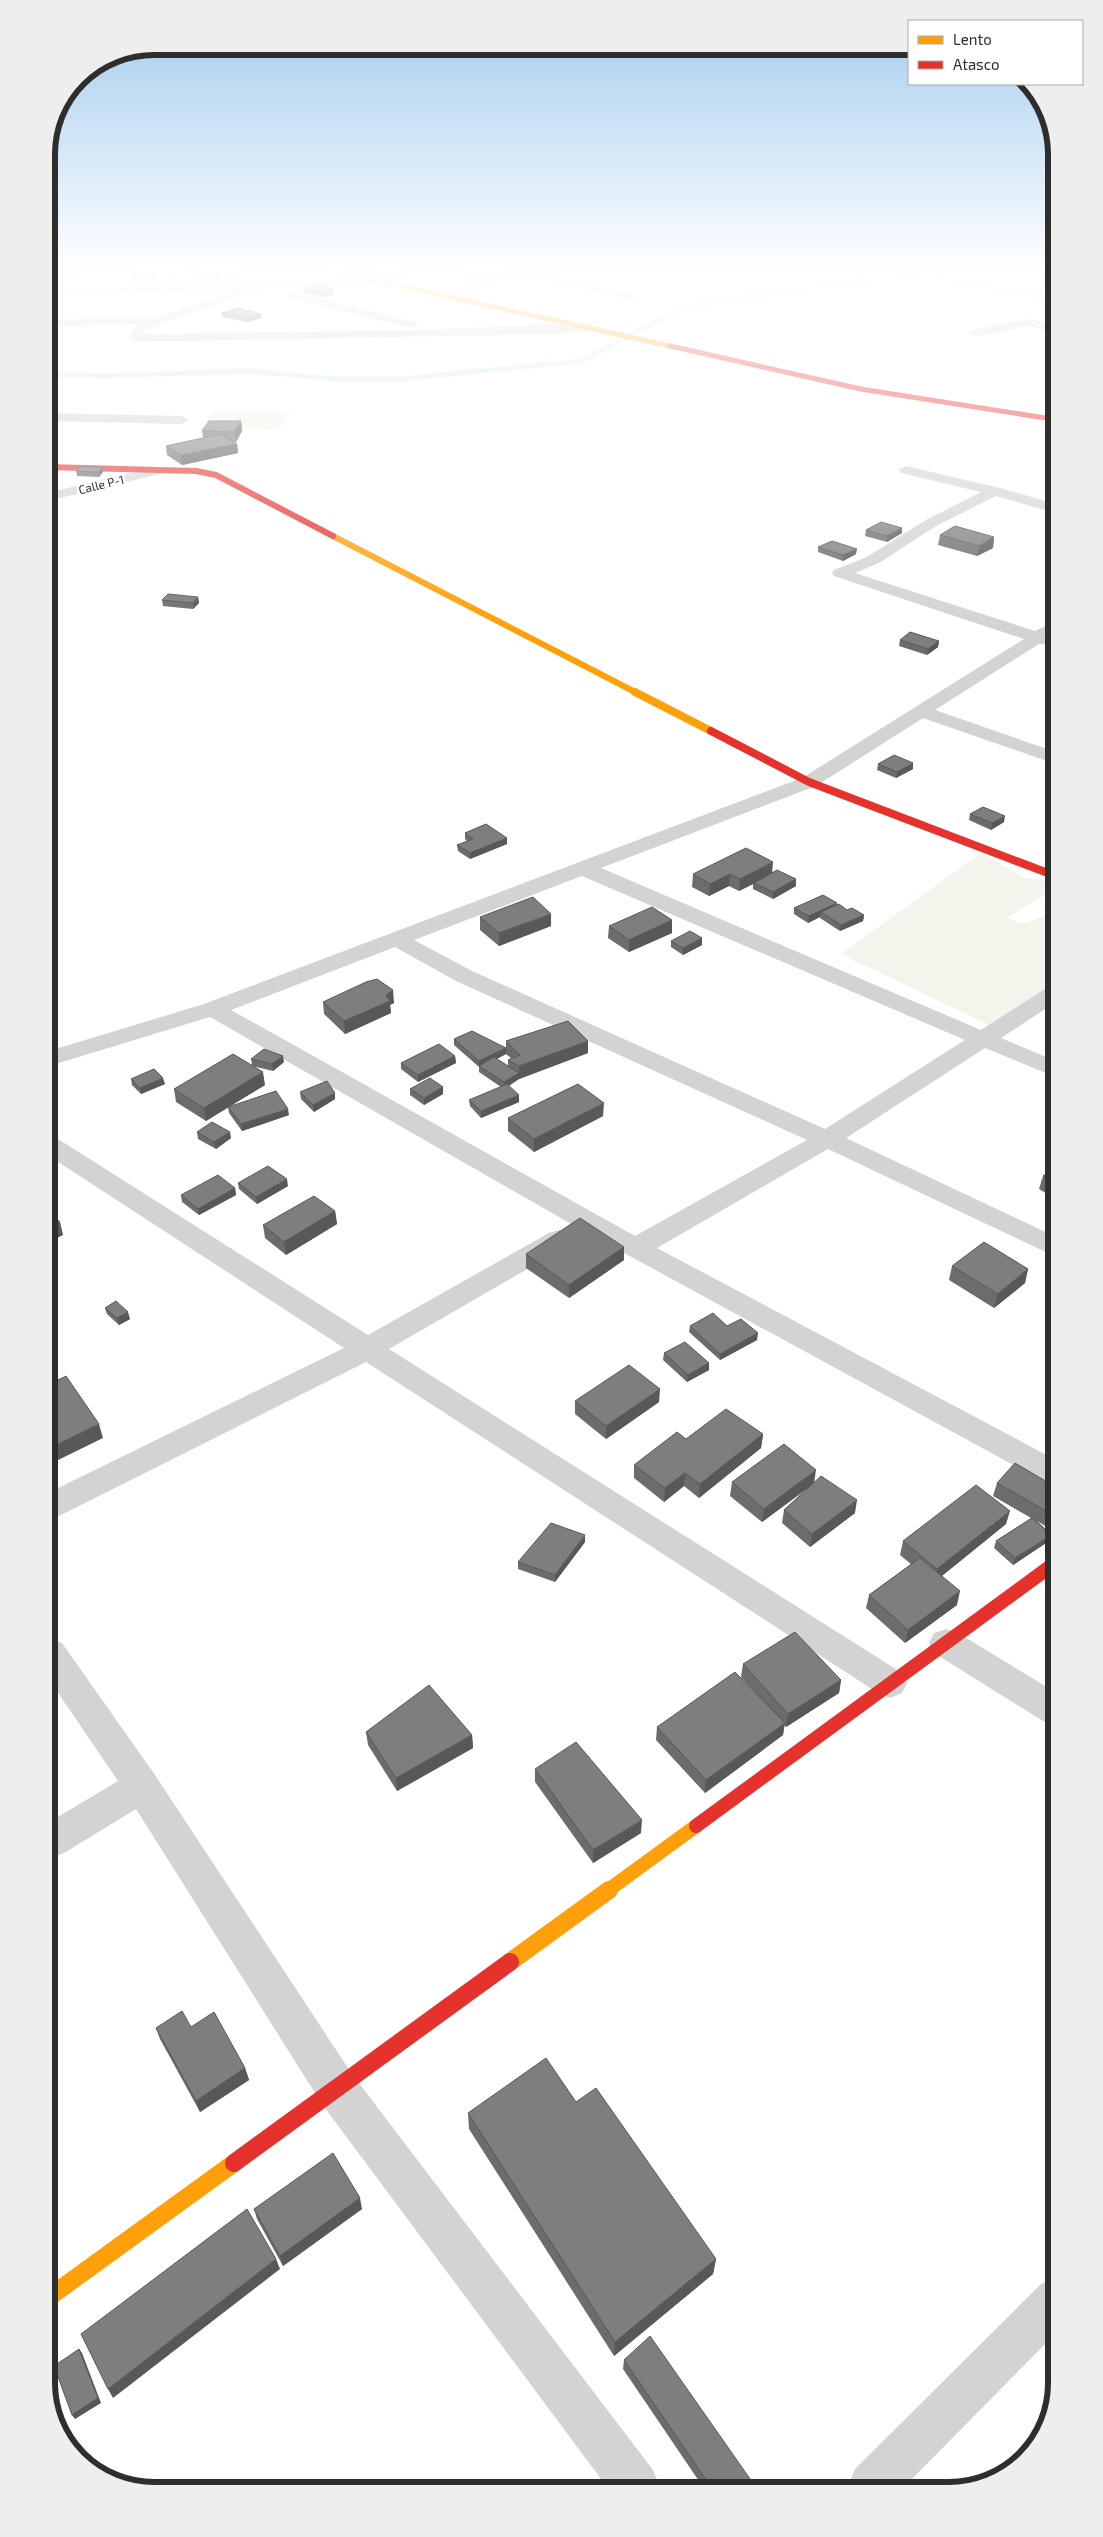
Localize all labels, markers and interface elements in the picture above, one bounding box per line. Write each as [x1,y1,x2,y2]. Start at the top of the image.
legend [908,20,1083,85]
text: Lento [953,30,992,48]
text: Atasco [953,55,999,73]
street label: Calle P-1 [77,472,125,496]

